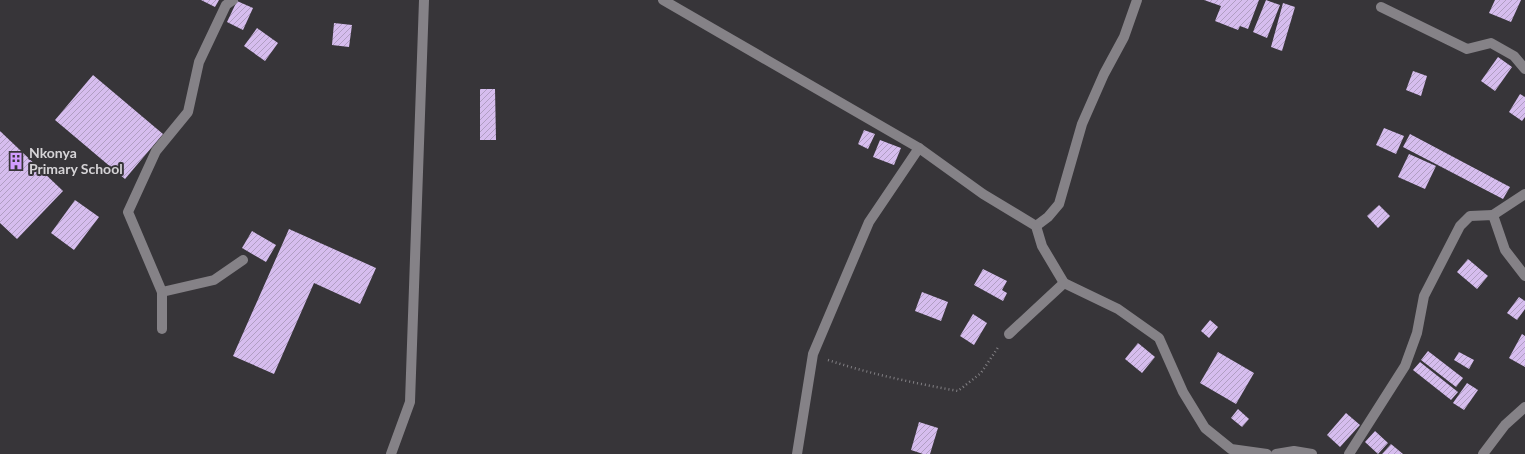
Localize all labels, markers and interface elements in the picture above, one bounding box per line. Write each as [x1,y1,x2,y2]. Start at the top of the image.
place label: Nkonya Primary School [29,144,123,177]
building icon: Nkonya Primary School [6,151,26,171]

